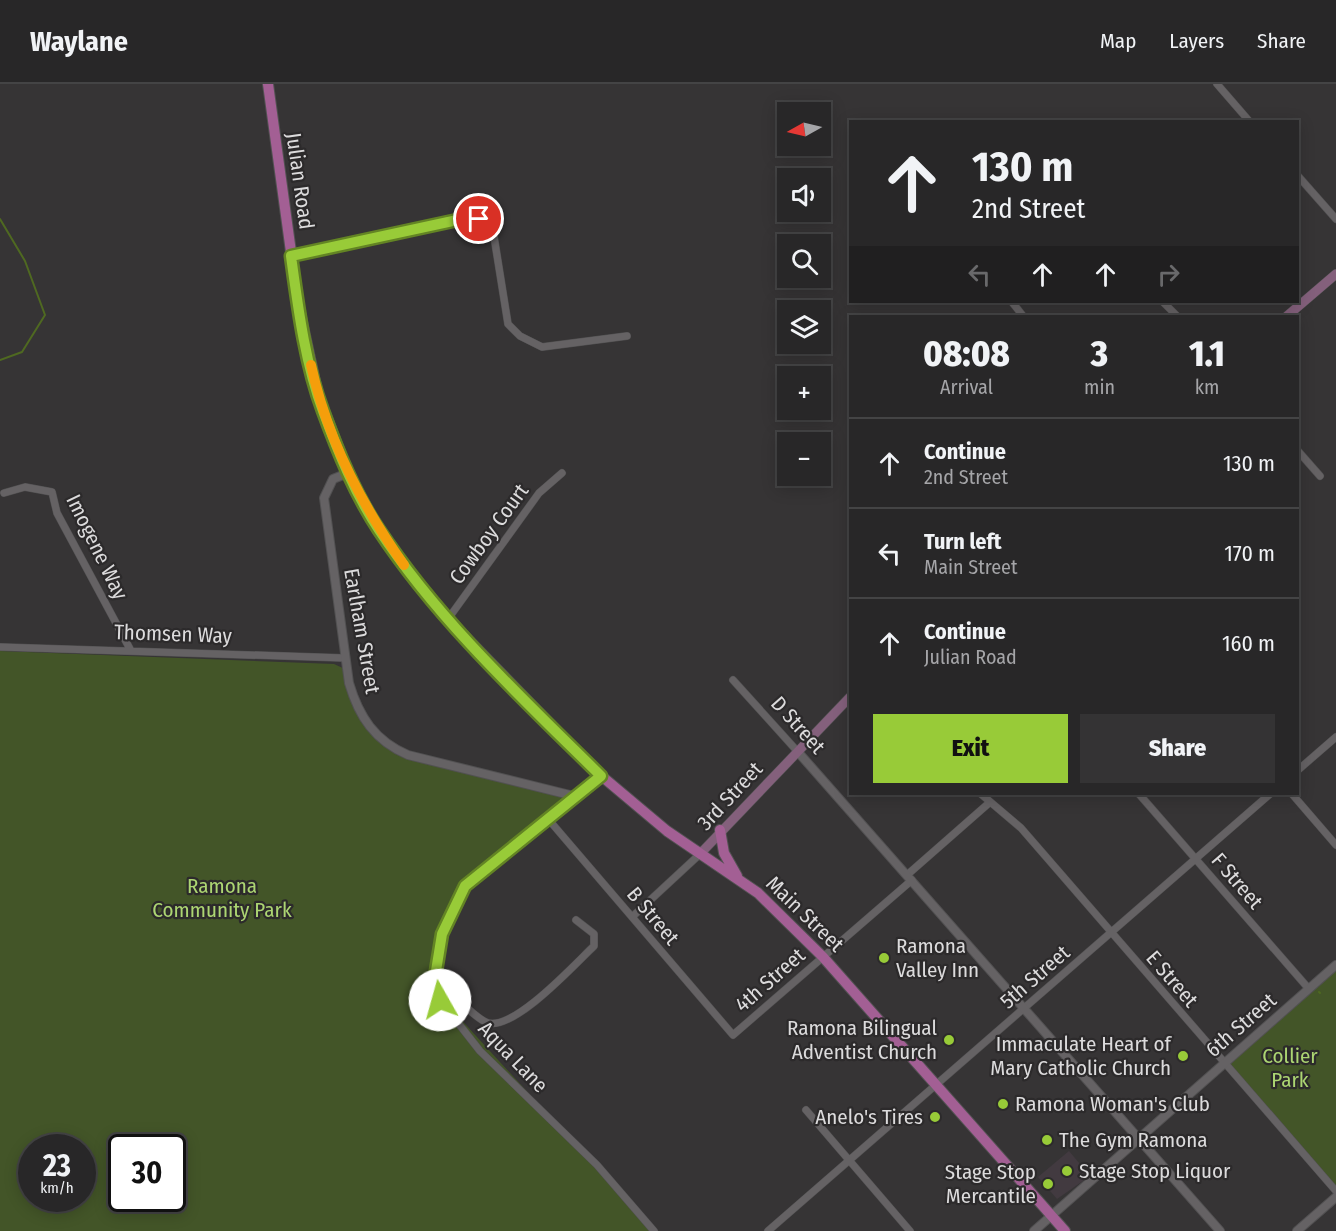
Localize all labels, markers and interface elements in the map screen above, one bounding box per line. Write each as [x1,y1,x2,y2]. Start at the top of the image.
text: Waylane [30,25,128,58]
text: Map [1100,28,1136,54]
text: Layers [1169,28,1224,54]
text: Share [1257,28,1306,54]
north arrow [777,102,831,156]
map controls [777,102,831,486]
street label: Julian Road [280,131,320,231]
text: 130 m [972,142,1073,192]
icon: ahead [873,144,951,222]
button: sound [777,168,831,222]
pin [453,193,504,244]
text: 2nd Street [972,193,1085,225]
icon: arrive [462,202,495,235]
button: search [777,234,831,288]
icon: left [963,258,996,291]
icon: ahead [1026,258,1059,291]
icon: ahead [1089,258,1122,291]
icon: right [1152,258,1185,291]
button: layers [777,300,831,354]
text: 08:08 [923,332,1010,376]
text: 3 [1091,332,1108,376]
text: 1.1 [1189,332,1225,376]
button: + [777,366,831,420]
text: Arrival [940,375,993,399]
text: min [1084,375,1115,399]
text: km [1195,375,1219,399]
button: − [777,432,831,486]
text: Continue [924,438,1006,465]
icon: ahead [873,447,906,480]
text: 130 m [1223,450,1275,477]
text: 2nd Street [924,465,1008,489]
street label: Cowboy Court [444,479,534,589]
street label: Imogene Way [60,490,134,604]
text: Turn left [924,528,1002,555]
icon: left [873,537,906,570]
text: 170 m [1224,540,1275,567]
text: Main Street [924,555,1017,579]
street label: Earlham Street [338,566,386,696]
text: Continue [924,618,1006,645]
street label: Thomsen Way [114,619,233,649]
icon: ahead [873,627,906,660]
text: 160 m [1222,630,1275,657]
text: Julian Road [924,645,1017,669]
street label: D Street [765,691,831,759]
button: Exit [873,714,1068,783]
button: Share [1080,714,1275,783]
street label: 3rd Street [692,756,768,836]
street label: F Street [1206,848,1268,914]
street label: Main Street [761,871,849,958]
park label: Ramona Community Park [152,873,292,923]
street label: B Street [621,882,685,951]
place label: Ramona Valley Inn [896,933,979,983]
street label: 5th Street [995,940,1075,1014]
street label: 4th Street [730,942,811,1018]
street label: E Street [1140,945,1204,1013]
marker: Ramona Valley Inn [877,951,891,965]
position arrow [408,968,472,1032]
street label: 6th Street [1200,987,1282,1063]
place label: Ramona Bilingual Adventist Church [787,1015,937,1065]
street label: Aqua Lane [473,1016,553,1098]
place label: Immaculate Heart of Mary Catholic Church [990,1031,1173,1081]
marker: Ramona Bilingual Adventist Church [942,1033,956,1047]
park label: Collier Park [1262,1043,1318,1093]
marker: Immaculate Heart of Mary Catholic Church [1176,1049,1190,1063]
place label: Ramona Woman's Club [1015,1091,1210,1117]
marker: Ramona Woman's Club [996,1097,1010,1111]
place label: Anelo's Tires [815,1104,923,1130]
marker: Anelo's Tires [928,1110,942,1124]
place label: The Gym Ramona [1059,1127,1208,1153]
marker: The Gym Ramona [1040,1133,1054,1147]
speed limit sign: 30 [108,1134,186,1212]
text: 23 [43,1148,71,1184]
place label: Stage Stop Liquor [1079,1158,1231,1184]
place label: Stage Stop Mercantile [945,1159,1036,1209]
marker: Stage Stop Liquor [1060,1164,1074,1178]
marker: Stage Stop Mercantile [1041,1177,1055,1191]
text: km/h [40,1179,74,1197]

